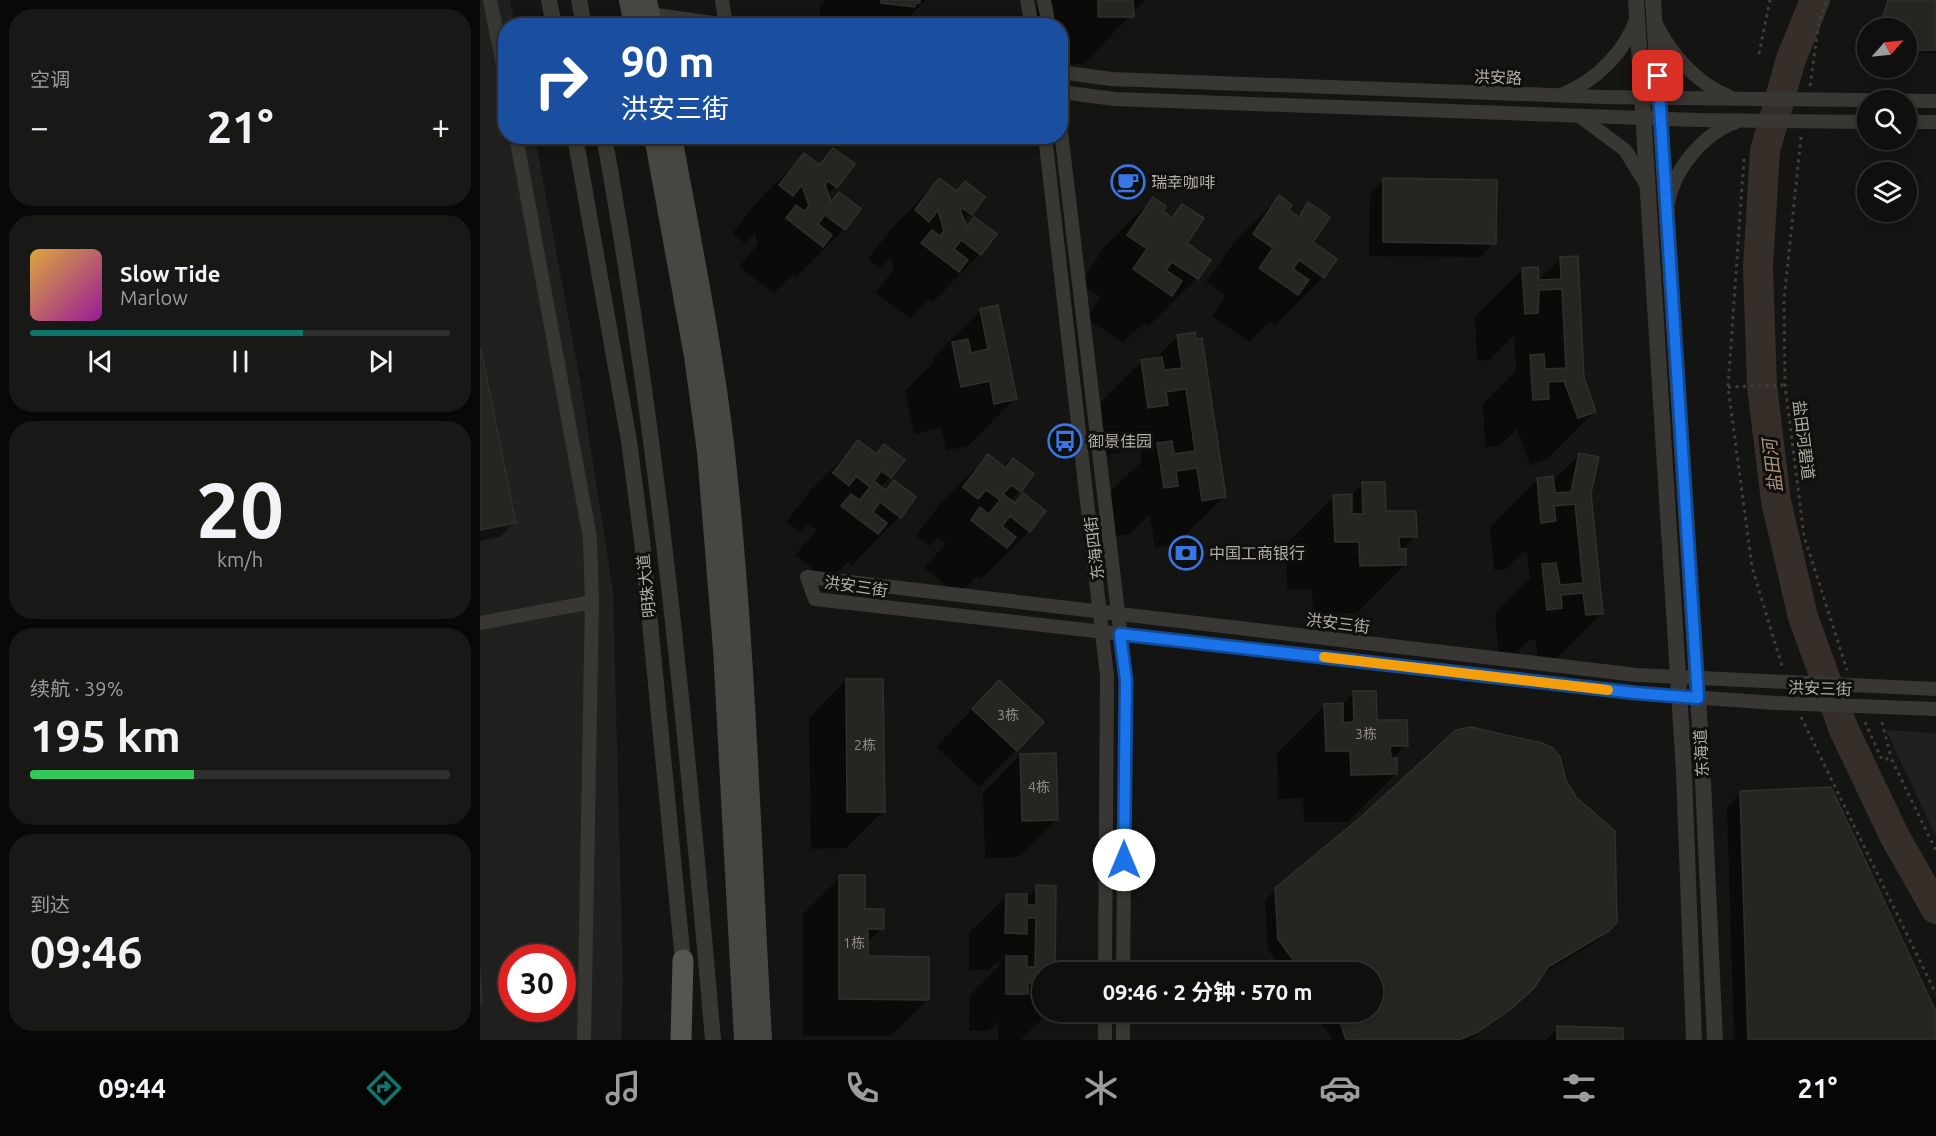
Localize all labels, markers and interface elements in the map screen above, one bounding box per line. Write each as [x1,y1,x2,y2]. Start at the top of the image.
north arrow [1857,18,1917,78]
map controls [1857,18,1917,222]
text: 90 m [621,38,715,85]
icon: right [522,42,600,120]
pin [1632,50,1683,101]
icon: arrive [1641,59,1674,92]
street label: 洪安路 [1474,67,1522,87]
text: 空调 [30,68,70,91]
button: search [1857,90,1917,150]
text: 洪安三街 [621,93,729,123]
text: 21° [207,101,273,152]
text: − [30,108,49,145]
text: + [431,108,450,145]
button: layers [1857,162,1917,222]
cafe icon: 瑞幸咖啡 [1110,164,1146,200]
place label: 瑞幸咖啡 [1151,173,1215,191]
text: Slow Tide [120,261,220,286]
text: Marlow [120,286,188,309]
icon: previous [84,345,117,378]
icon: pause [224,345,257,378]
icon: next [364,345,397,378]
street label: 盐田河碧道 [1790,399,1818,481]
bus stop icon: 御景佳园 [1047,423,1083,459]
place label: 御景佳园 [1088,432,1152,450]
water label: 盐田河 [1758,435,1785,494]
text: 20 [196,465,284,553]
street label: 东海四街 [1081,515,1107,581]
bank icon: 中国工商银行 [1168,535,1204,571]
place label: 中国工商银行 [1209,544,1305,562]
text: km/h [217,548,263,571]
street label: 明珠大道 [634,553,658,619]
street label: 洪安三街 [823,573,889,599]
street label: 洪安三街 [1305,610,1371,636]
text: 续航 · 39% [30,677,123,700]
street label: 洪安三街 [1788,678,1852,698]
house number: 3栋 [997,707,1019,723]
text: 195 km [30,710,181,761]
house number: 3栋 [1355,726,1377,742]
street label: 东海道 [1691,729,1711,777]
house number: 2栋 [854,737,876,753]
house number: 4栋 [1028,779,1050,795]
position arrow [1092,828,1156,892]
text: 到达 [30,893,70,916]
text: 09:46 [30,926,143,977]
house number: 1栋 [843,935,865,951]
speed limit sign: 30 [498,944,576,1022]
text: 09:46 · 2 分钟 · 570 m [1103,979,1312,1004]
icon: directions [363,1067,405,1109]
icon: music [602,1067,644,1109]
icon: phone [841,1067,883,1109]
icon: climate [1080,1067,1122,1109]
icon: car [1319,1067,1361,1109]
icon: filters [1558,1067,1600,1109]
text: 09:44 [99,1073,166,1103]
text: 21° [1797,1073,1837,1103]

